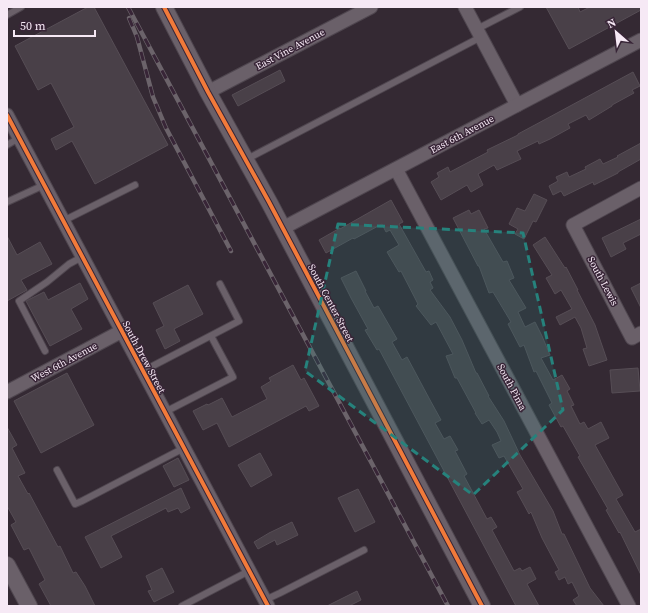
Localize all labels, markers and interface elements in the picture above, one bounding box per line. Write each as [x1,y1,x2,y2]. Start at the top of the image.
scale bar [14,12,95,38]
north arrow [596,12,636,52]
text: N [604,15,619,32]
text: 50 m [20,18,46,34]
street label: East Vine Avenue [253,25,327,73]
street label: East 6th Avenue [428,112,496,156]
street label: South Lewis [585,254,621,308]
street label: South Center Street [305,262,357,345]
street label: South Drew Street [119,319,169,396]
street label: West 6th Avenue [29,339,99,385]
street label: South Pima [494,361,530,413]

